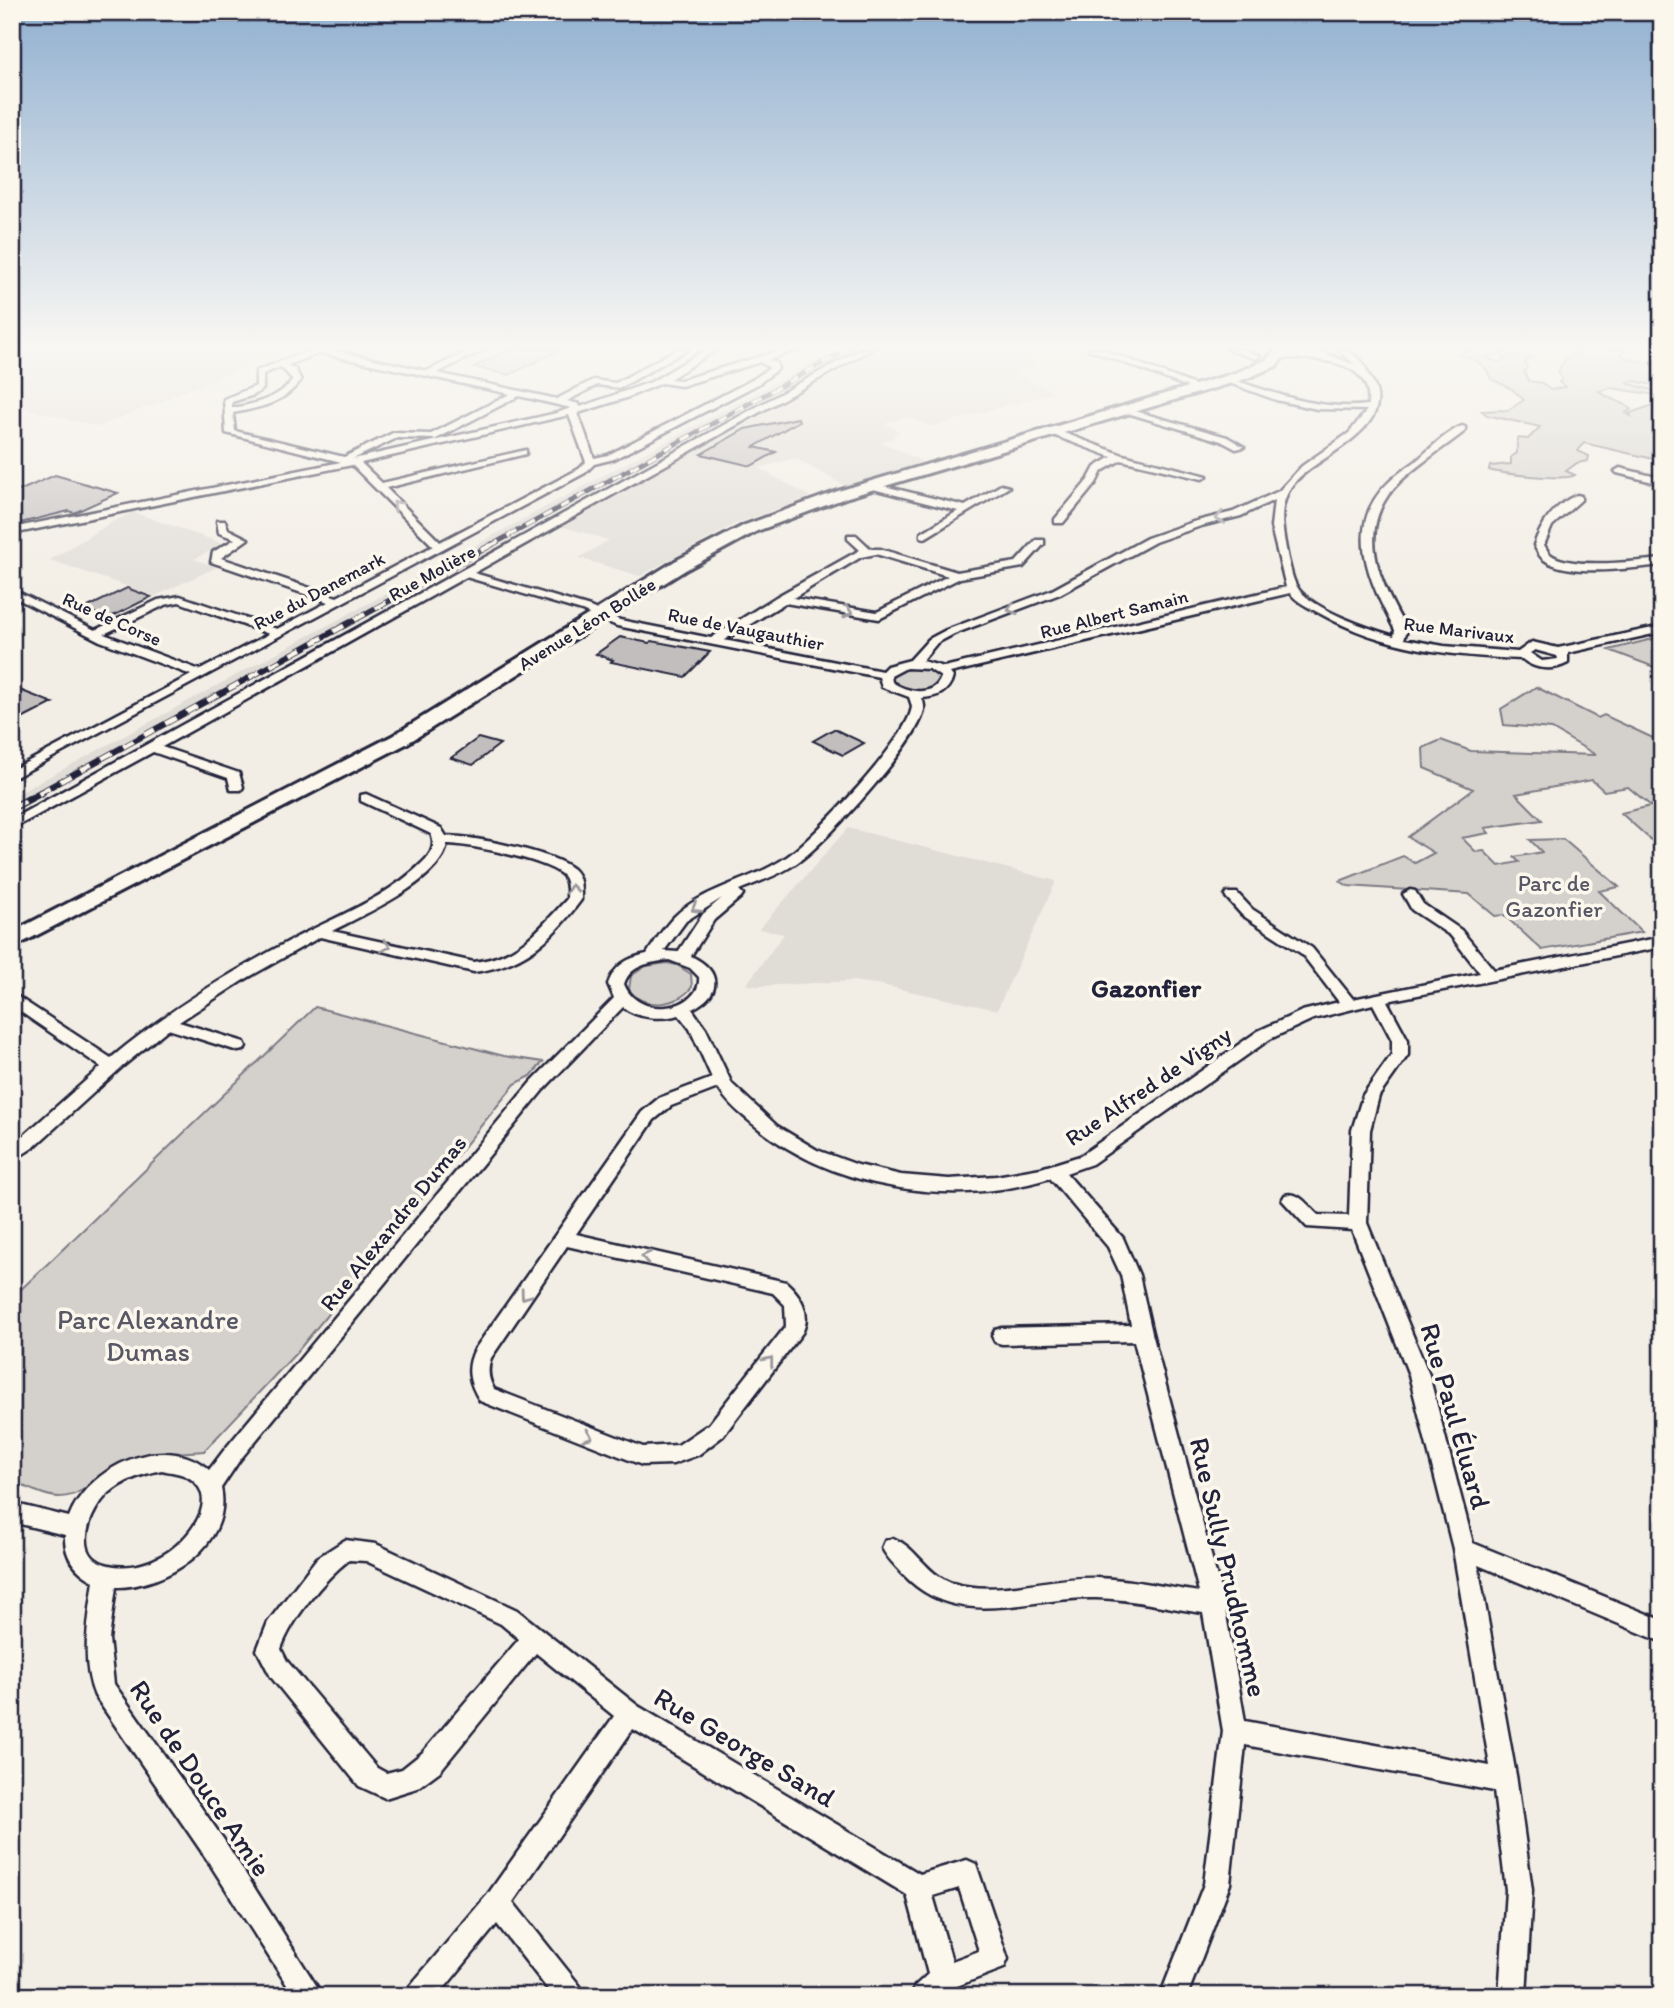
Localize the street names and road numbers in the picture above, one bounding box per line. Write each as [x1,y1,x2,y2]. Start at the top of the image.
street label: Rue Molière [385,540,479,606]
street label: Rue du Danemark [249,547,389,635]
street label: Avenue Léon Bollée [514,572,660,676]
street label: Rue Albert Samain [1038,584,1191,644]
street label: Rue de Corse [59,587,165,651]
street label: Rue de Vaugauthier [666,603,827,656]
street label: Rue Marivaux [1403,612,1516,648]
street label: Rue Alfred de Vigny [1060,1020,1236,1152]
street label: Rue Alexandre Dumas [314,1129,472,1317]
street label: Rue Paul Éluard [1413,1319,1499,1513]
street label: Rue Sully Prudhomme [1183,1434,1275,1700]
street label: Rue de Douce Amie [123,1673,279,1883]
street label: Rue George Sand [648,1679,842,1815]

